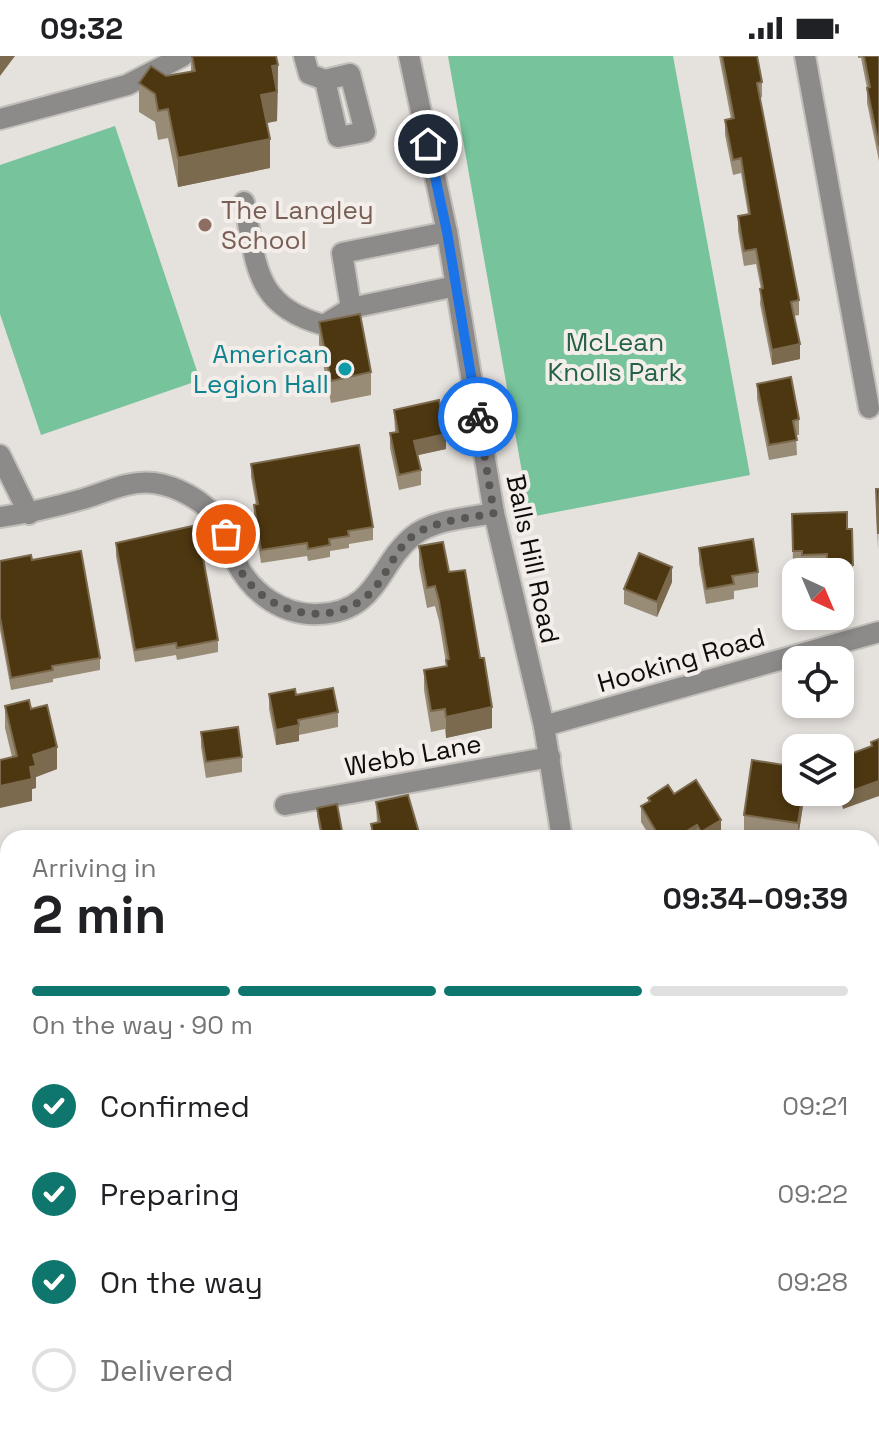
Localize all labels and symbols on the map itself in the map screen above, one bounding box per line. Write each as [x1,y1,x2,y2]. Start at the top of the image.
pin [394,110,462,178]
place label: The Langley School [221,193,374,257]
marker: The Langley School [196,216,214,234]
park label: McLean Knolls Park [547,325,683,389]
place label: American Legion Hall [193,337,329,401]
marker: American Legion Hall [336,360,354,378]
courier [438,377,518,457]
street label: Balls Hill Road [498,471,568,647]
pin [192,500,260,568]
north arrow [782,558,854,630]
street label: Hooking Road [593,620,769,700]
street label: Webb Lane [342,726,484,784]

